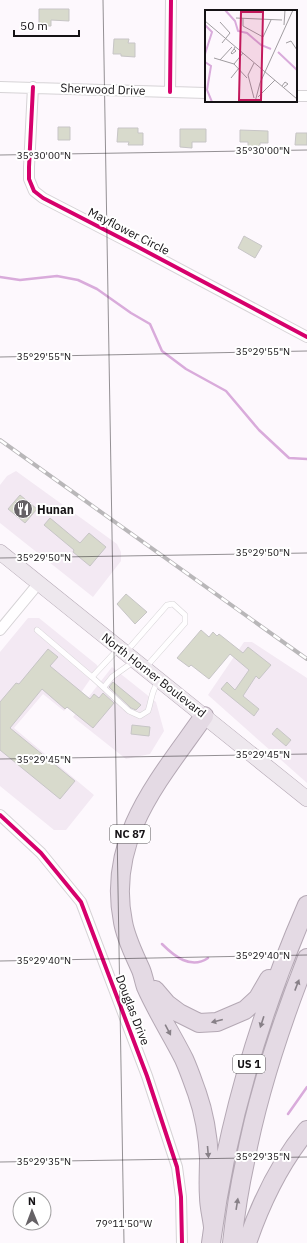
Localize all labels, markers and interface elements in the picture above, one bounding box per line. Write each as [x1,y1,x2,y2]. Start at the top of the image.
inset map [205,10,297,102]
scale bar [14,12,79,38]
text: 50 m [20,18,48,33]
street label: Sherwood Drive [60,80,146,98]
text: 35°30'00"N [236,144,290,157]
text: 35°30'00"N [17,149,71,162]
street label: Mayflower Circle [86,204,173,258]
text: 35°29'55"N [236,345,290,358]
text: 35°29'55"N [17,350,71,363]
restaurant icon: Hunan [12,498,34,520]
place label: Hunan [37,502,74,517]
text: 35°29'50"N [236,546,290,559]
text: 35°29'50"N [17,551,71,564]
street label: North Horner Boulevard [99,630,209,720]
text: 35°29'45"N [236,748,290,761]
text: 35°29'45"N [17,753,71,766]
road number: NC 87 [110,825,150,843]
text: 35°29'40"N [236,949,290,962]
text: 35°29'40"N [17,954,71,967]
street label: Douglas Drive [113,973,153,1048]
one-way arrow [294,978,300,990]
one-way arrow [259,1017,265,1029]
one-way arrow [210,1018,223,1024]
one-way arrow [165,1024,172,1035]
road number: US 1 [233,1055,265,1073]
one-way arrow [205,1146,212,1158]
text: 35°29'35"N [236,1150,290,1163]
text: 35°29'35"N [17,1155,71,1168]
north arrow [12,1191,52,1231]
text: N [28,1194,36,1208]
one-way arrow [234,1198,240,1210]
text: 79°11'50"W [96,1217,152,1230]

